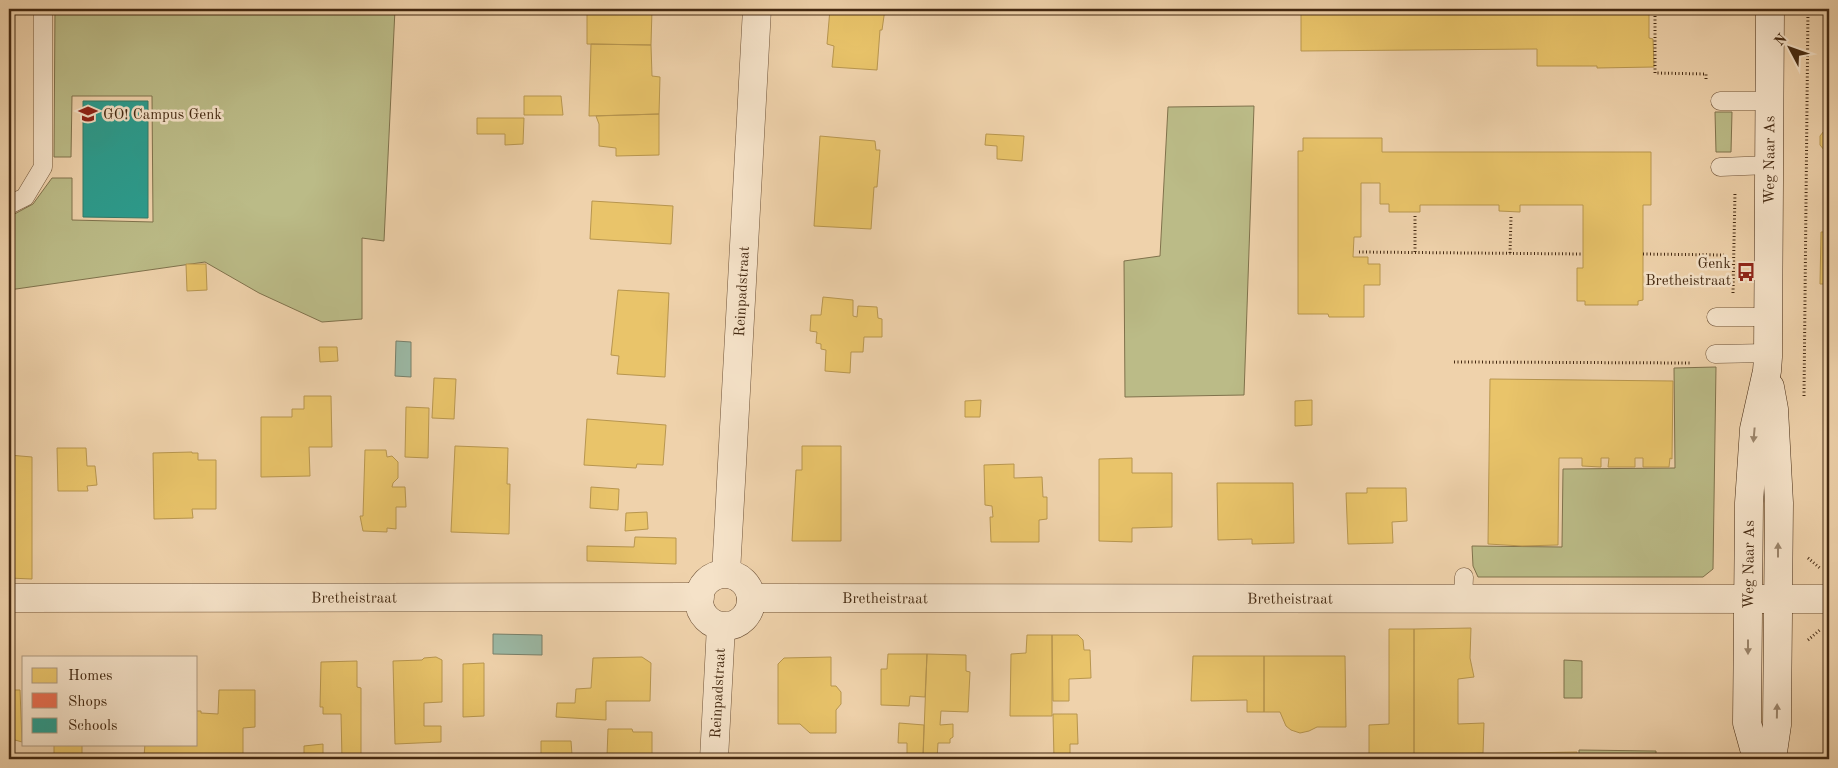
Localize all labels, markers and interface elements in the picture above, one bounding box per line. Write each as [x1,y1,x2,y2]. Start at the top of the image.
north arrow [1766,22,1816,72]
text: N [1772,31,1790,49]
school or university icon: GO! Campus Genk [77,103,99,125]
place label: GO! Campus Genk [103,108,222,123]
street label: Weg Naar As [1763,116,1778,204]
street label: Reinpadstraat [733,246,753,337]
place label: Genk Bretheistraat [1645,257,1731,289]
bus stop icon: Genk Bretheistraat [1735,261,1757,283]
one-way arrow [1750,428,1758,444]
street label: Weg Naar As [1742,520,1758,609]
one-way arrow [1774,542,1782,558]
street label: Bretheistraat [311,591,397,607]
street label: Bretheistraat [842,592,928,607]
street label: Bretheistraat [1247,592,1333,608]
one-way arrow [1743,639,1751,655]
street label: Reinpadstraat [709,647,729,739]
legend [22,656,198,746]
text: Homes [68,669,113,684]
text: Shops [68,695,107,710]
one-way arrow [1774,703,1782,719]
text: Schools [68,719,117,734]

